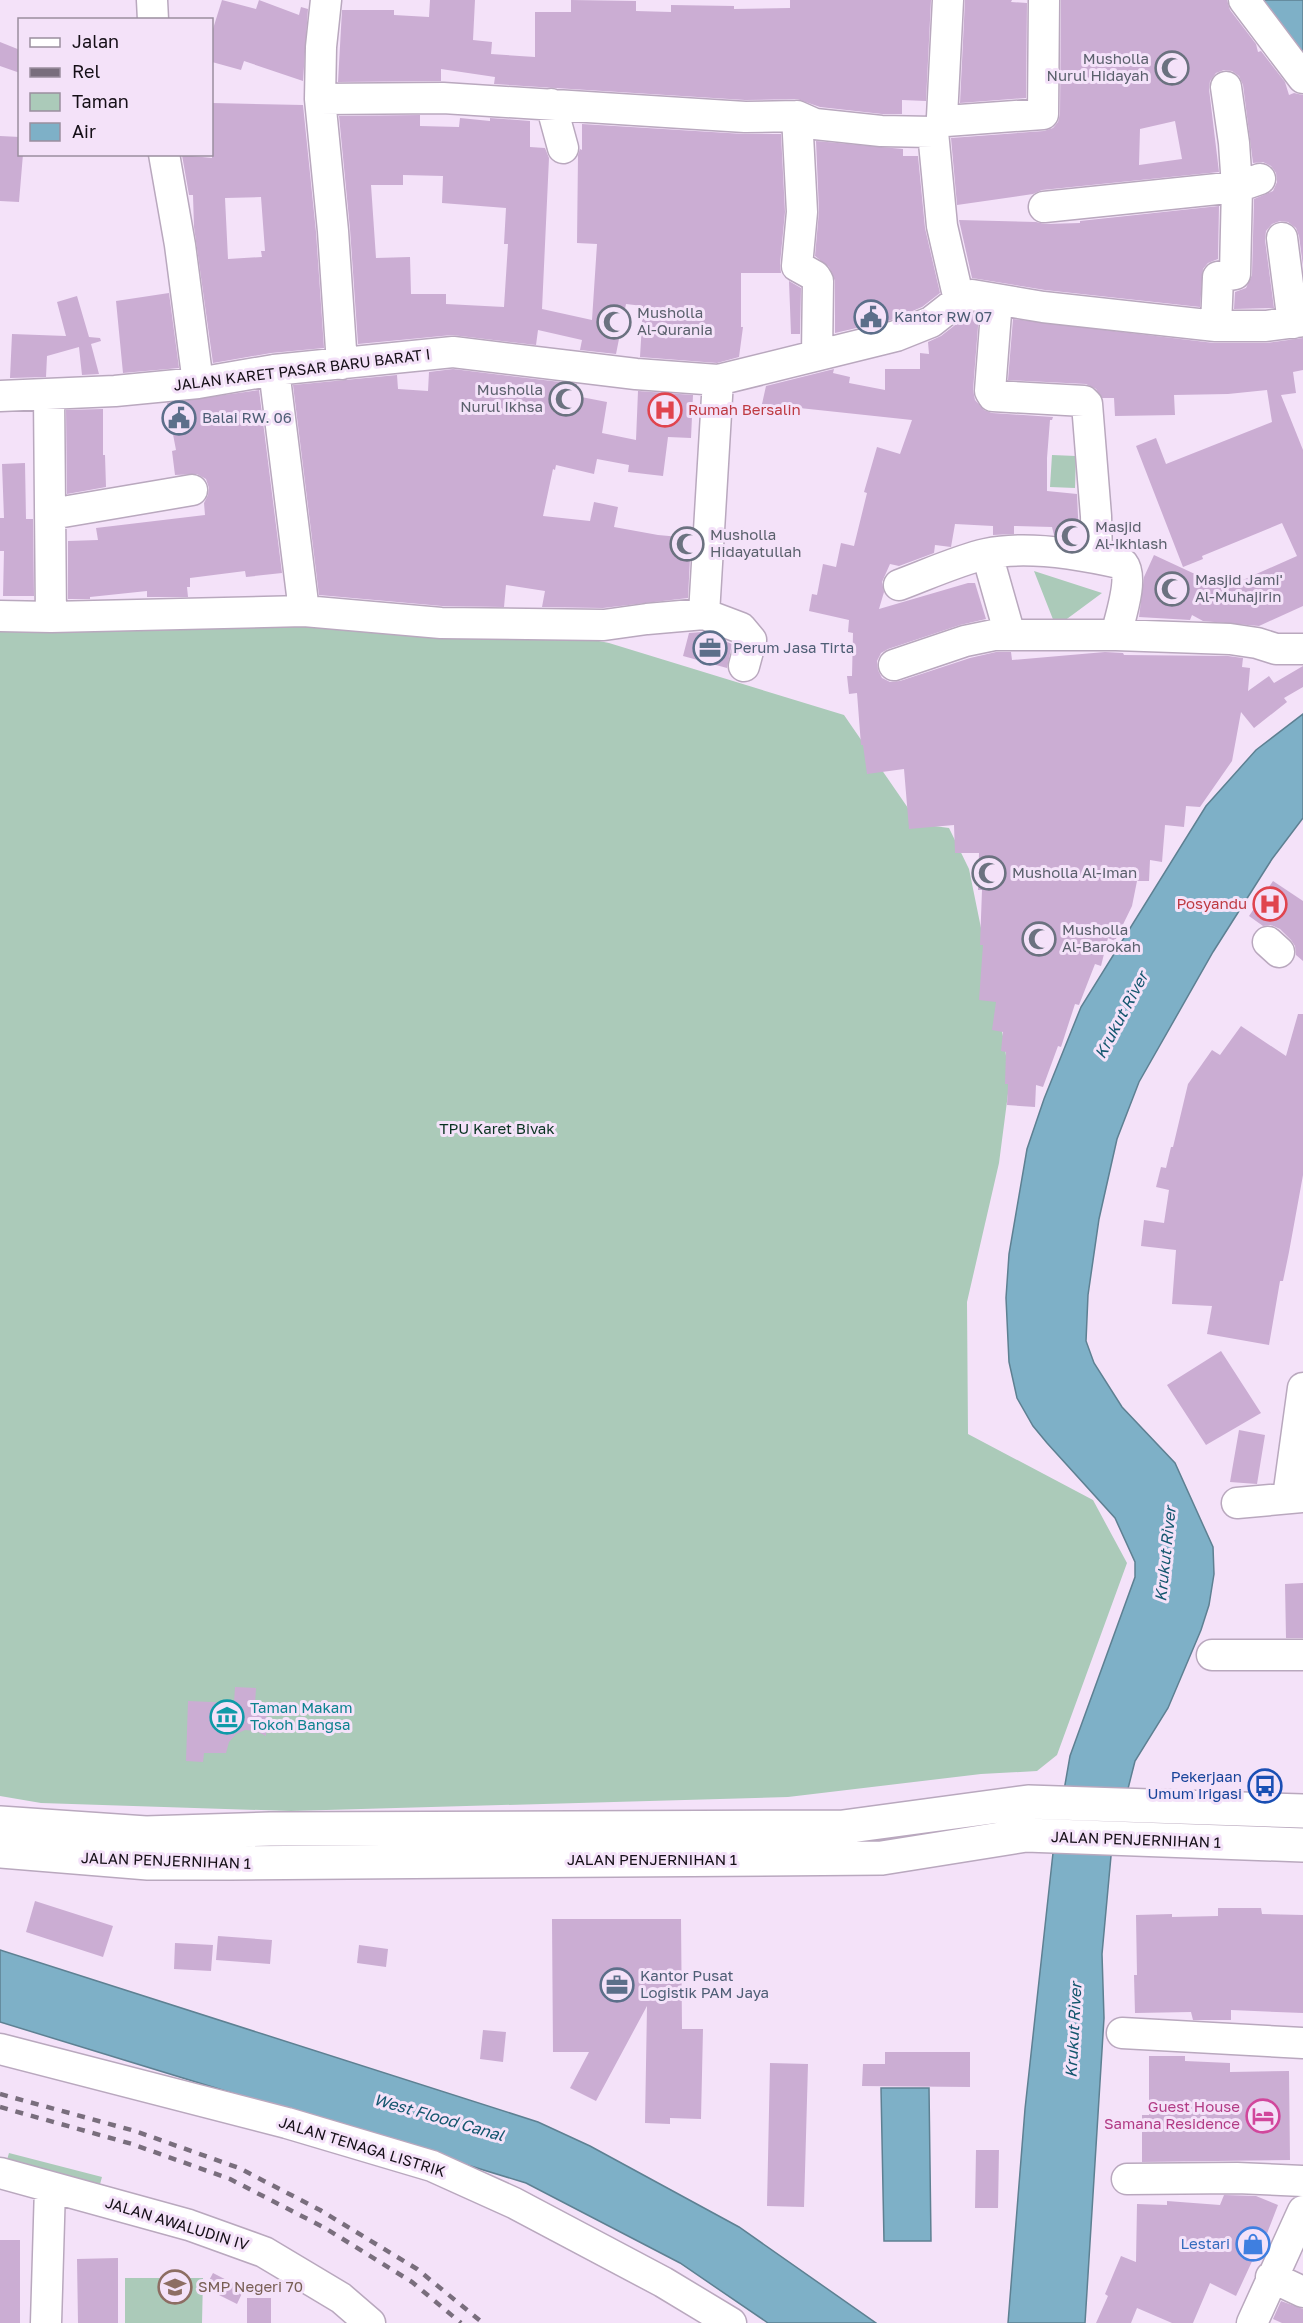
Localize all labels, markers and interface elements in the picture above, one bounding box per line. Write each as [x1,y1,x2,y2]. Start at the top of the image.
legend [18,18,213,156]
text: Jalan [72,30,119,52]
place label: Musholla Nurul Hidayah [1047,49,1149,84]
mosque icon: Musholla Nurul Hidayah [1154,50,1190,86]
text: Rel [72,60,100,82]
text: Taman [72,90,129,112]
text: Air [72,120,96,142]
public building icon: Kantor RW 07 [853,299,889,335]
place label: Musholla Al-Qurania [637,303,713,338]
mosque icon: Musholla Al-Qurania [596,304,632,340]
place label: Kantor RW 07 [894,307,992,325]
street label: JALAN KARET PASAR BARU BARAT I [172,344,431,394]
place label: Musholla Nurul Ikhsa [460,380,543,415]
mosque icon: Musholla Nurul Ikhsa [548,381,584,417]
hospital icon: Rumah Bersalin [647,392,683,428]
public building icon: Balai RW. 06 [161,400,197,436]
place label: Rumah Bersalin [688,400,801,418]
place label: Balai RW. 06 [202,408,292,426]
place label: Masjid Al-Ikhlash [1095,517,1168,552]
mosque icon: Masjid Al-Ikhlash [1054,518,1090,554]
place label: Musholla Hidayatullah [710,525,801,560]
mosque icon: Musholla Hidayatullah [669,526,705,562]
place label: Masjid Jami' Al-Muhajirin [1195,570,1283,605]
mosque icon: Masjid Jami' Al-Muhajirin [1154,571,1190,607]
office icon: Perum Jasa Tirta [692,630,728,666]
place label: Perum Jasa Tirta [733,638,854,656]
mosque icon: Musholla Al-Iman [971,855,1007,891]
place label: Musholla Al-Iman [1012,863,1137,881]
hospital icon: Posyandu [1252,886,1288,922]
place label: Posyandu [1176,894,1247,912]
place label: Musholla Al-Barokah [1062,920,1141,955]
mosque icon: Musholla Al-Barokah [1021,921,1057,957]
water label: Krukut River [1090,966,1154,1062]
park label: TPU Karet Bivak [439,1119,555,1137]
water label: Krukut River [1150,1503,1180,1602]
place label: Taman Makam Tokoh Bangsa [250,1698,353,1733]
museum icon: Taman Makam Tokoh Bangsa [209,1699,245,1735]
place label: Pekerjaan Umum Irigasi [1147,1767,1242,1802]
bus stop icon: Pekerjaan Umum Irigasi [1247,1768,1283,1804]
street label: JALAN PENJERNIHAN 1 [1051,1827,1221,1851]
street label: JALAN PENJERNIHAN 1 [81,1848,251,1872]
street label: JALAN PENJERNIHAN 1 [567,1850,737,1868]
place label: Kantor Pusat Logistik PAM Jaya [640,1966,769,2001]
office icon: Kantor Pusat Logistik PAM Jaya [599,1967,635,2003]
water label: Krukut River [1061,1979,1086,2078]
water label: West Flood Canal [372,2089,507,2145]
place label: Guest House Samana Residence [1104,2097,1240,2132]
hotel icon: Guest House Samana Residence [1245,2098,1281,2134]
street label: JALAN TENAGA LISTRIK [277,2112,448,2180]
street label: JALAN AWALUDIN IV [103,2193,251,2253]
shop icon: Lestari [1235,2226,1271,2262]
place label: Lestari [1181,2234,1230,2252]
school or university icon: SMP Negeri 70 [157,2269,193,2305]
place label: SMP Negeri 70 [198,2277,303,2295]

